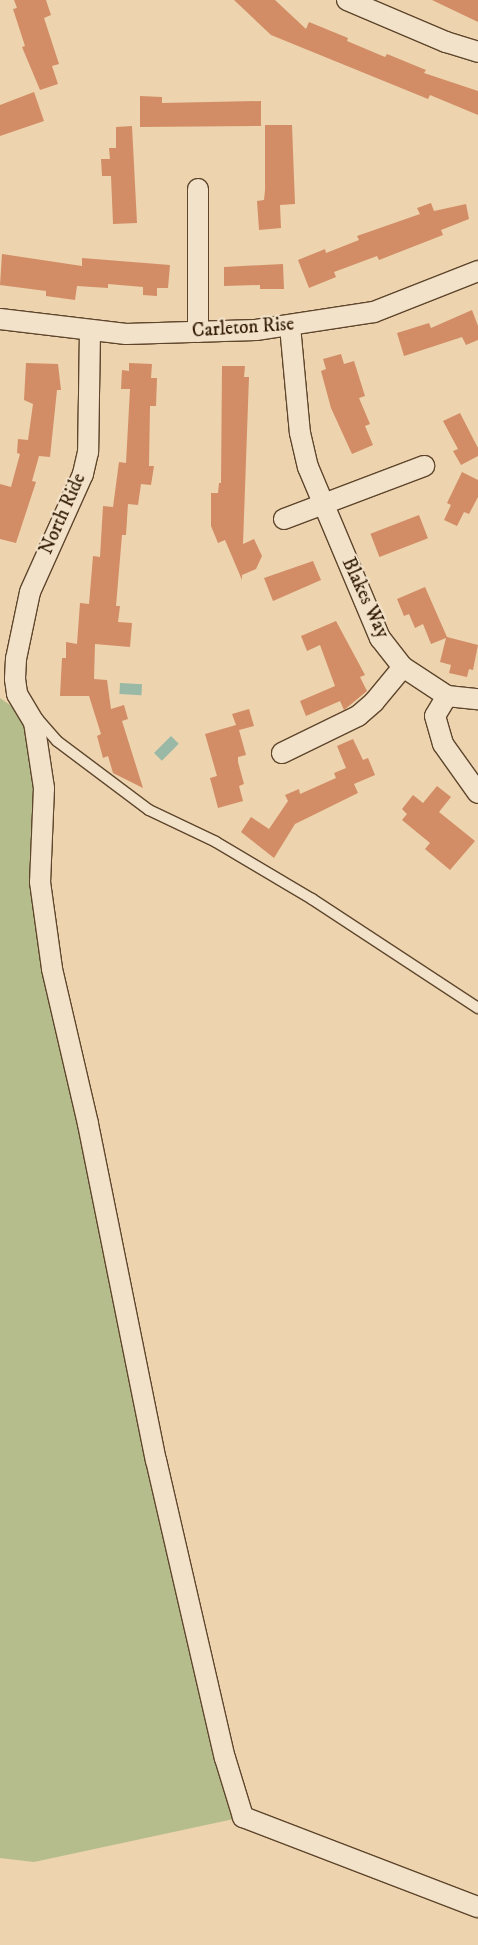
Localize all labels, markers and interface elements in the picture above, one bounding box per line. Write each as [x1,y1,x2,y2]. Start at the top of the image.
street label: Carleton Rise [191,313,295,343]
street label: North Ride [35,470,91,558]
street label: Blakes Way [336,554,394,642]

